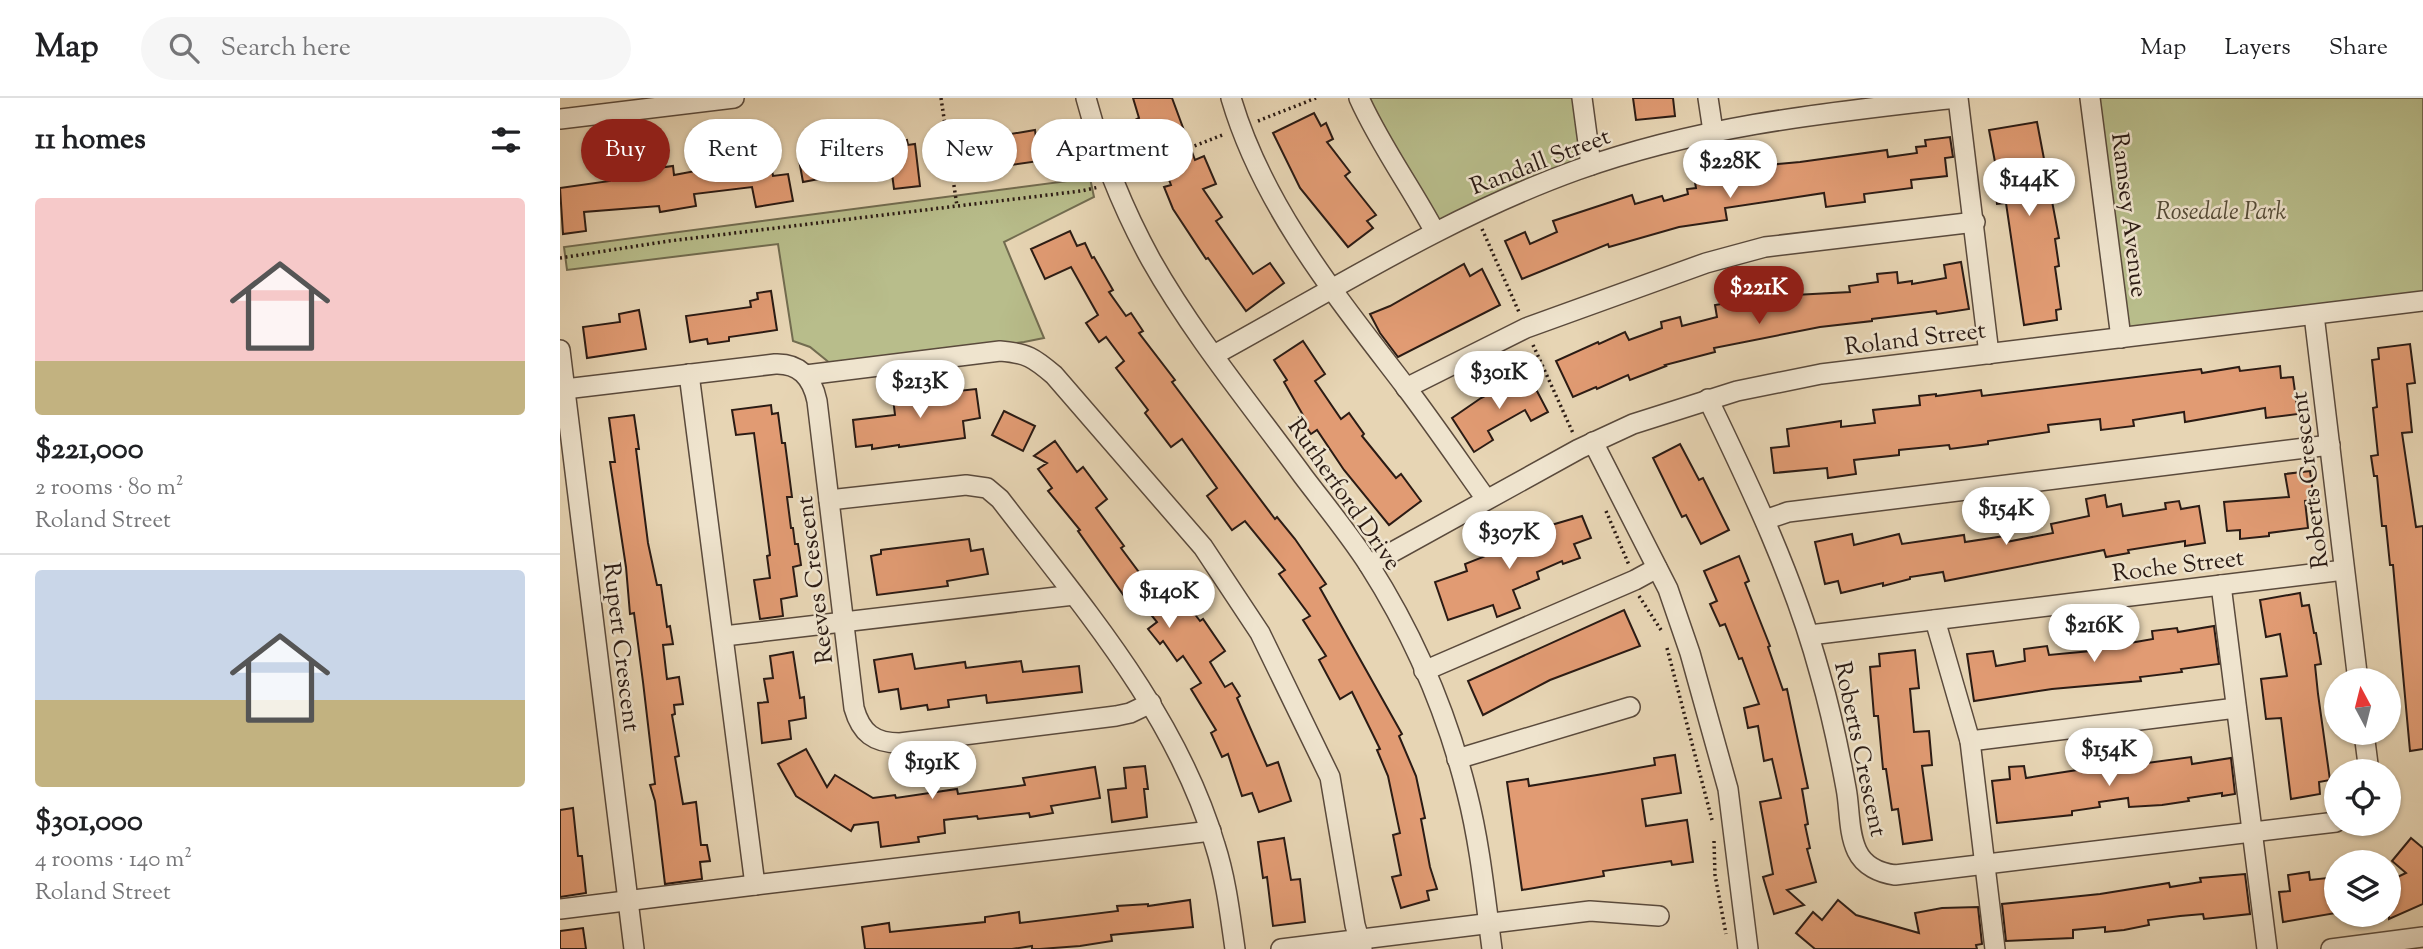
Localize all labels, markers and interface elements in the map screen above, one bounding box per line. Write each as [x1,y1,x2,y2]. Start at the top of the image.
search box [141,17,631,80]
text: Map [35,24,99,72]
icon: search [165,29,203,67]
text: Search here [221,30,351,67]
text: Map [2140,31,2186,65]
text: Layers [2224,31,2291,65]
text: Share [2329,31,2388,65]
text: 11 homes [35,119,146,162]
chip: Buy [581,119,670,182]
chip: Rent [684,119,782,182]
chip: Filters [796,119,908,182]
chip: New [922,119,1017,182]
chip: Apartment [1031,119,1193,182]
icon: filters [487,121,525,159]
street label: Randall Street [1466,121,1616,205]
street label: Ramsey Avenue [2101,131,2155,300]
pin: $228K [1681,140,1779,200]
text: $228K [1699,146,1761,179]
pin: $144K [1980,158,2078,218]
text: $144K [1999,164,2059,197]
park label: Rosedale Park [2156,196,2286,230]
icon: home [217,243,343,369]
pin: $221K [1710,266,1808,326]
text: $221K [1730,272,1788,305]
street label: Roland Street [1843,314,1988,366]
pin: $301K [1450,352,1548,411]
text: $301K [1470,357,1528,390]
pin: $213K [871,360,969,420]
text: $213K [892,366,948,399]
street label: Roberts Crescent [2283,389,2339,570]
street label: Rutherford Drive [1278,412,1409,578]
text: $221,000 [35,429,144,472]
text: 2 rooms · 80 m² [35,472,183,505]
pin: $154K [1957,488,2055,547]
text: $154K [1978,493,2034,526]
street label: Reeves Crescent [789,494,843,666]
text: Roland Street [35,505,171,538]
pin: $307K [1460,512,1558,571]
text: $307K [1478,517,1540,550]
street label: Roche Street [2110,542,2246,592]
street label: Rupert Crescent [593,561,647,734]
pin: $140K [1120,570,1218,630]
text: $140K [1139,576,1199,609]
pin: $216K [2045,604,2143,664]
text: $216K [2065,610,2123,643]
icon: home [217,615,343,741]
street label: Roberts Crescent [1824,659,1894,840]
north arrow [2324,668,2401,746]
map controls [2324,668,2401,927]
pin: $154K [2060,728,2158,788]
text: $154K [2081,734,2137,767]
pin: $191K [883,742,981,801]
text: $191K [904,747,960,780]
button: locate [2324,759,2401,836]
text: $301,000 [35,801,143,844]
text: 4 rooms · 140 m² [35,844,192,877]
button: layers [2324,850,2401,927]
text: Roland Street [35,877,171,910]

